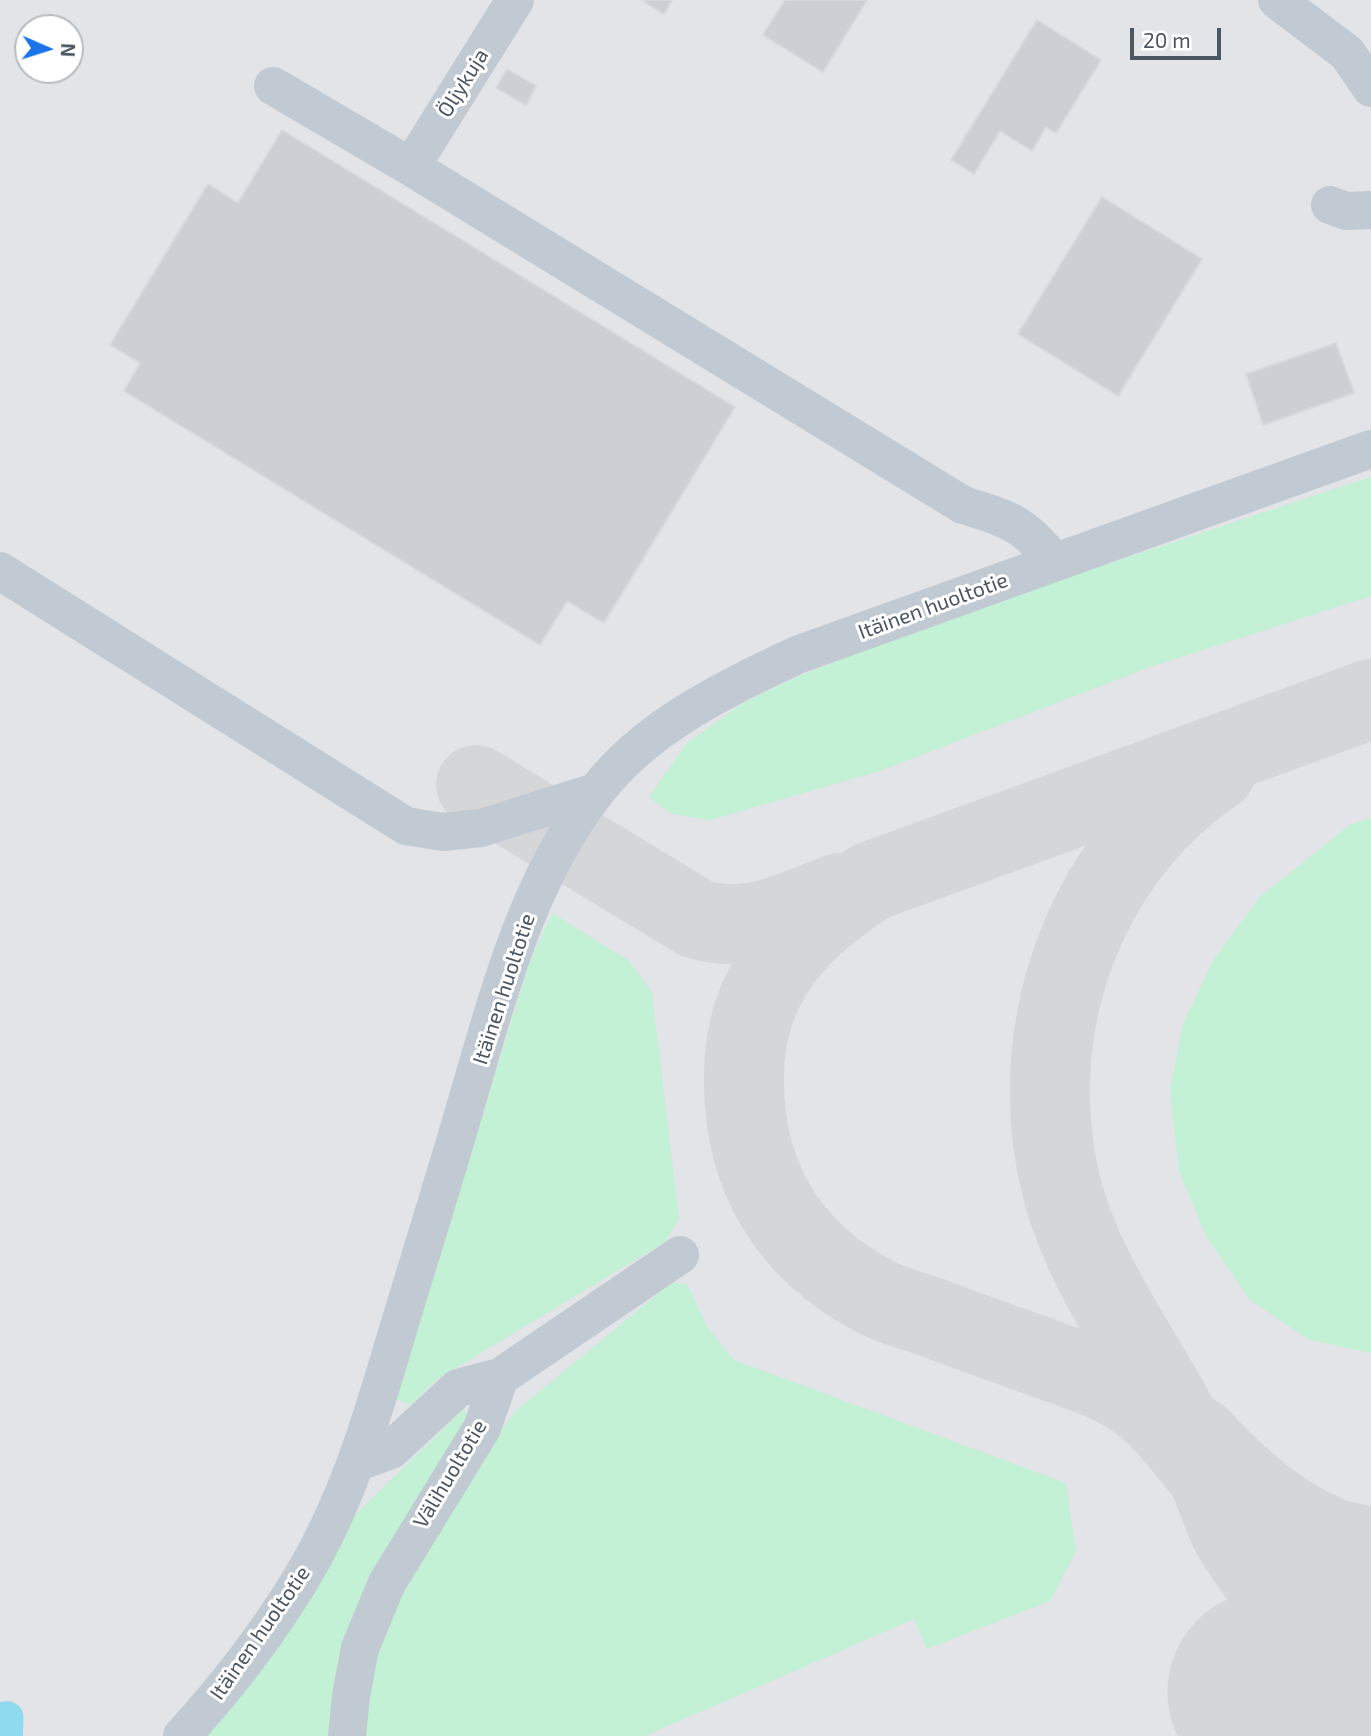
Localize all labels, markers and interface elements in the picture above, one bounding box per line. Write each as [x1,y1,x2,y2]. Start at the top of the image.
north arrow [14,14,84,84]
scale bar [1133,14,1224,58]
text: 20 m [1143,27,1191,52]
text: N [57,43,80,57]
street label: Öljykuja [432,44,494,122]
street label: Itäinen huoltotie [855,567,1011,645]
street label: Itäinen huoltotie [468,910,540,1068]
street label: Välihuoltotie [408,1415,492,1533]
street label: Itäinen huoltotie [205,1561,315,1705]

